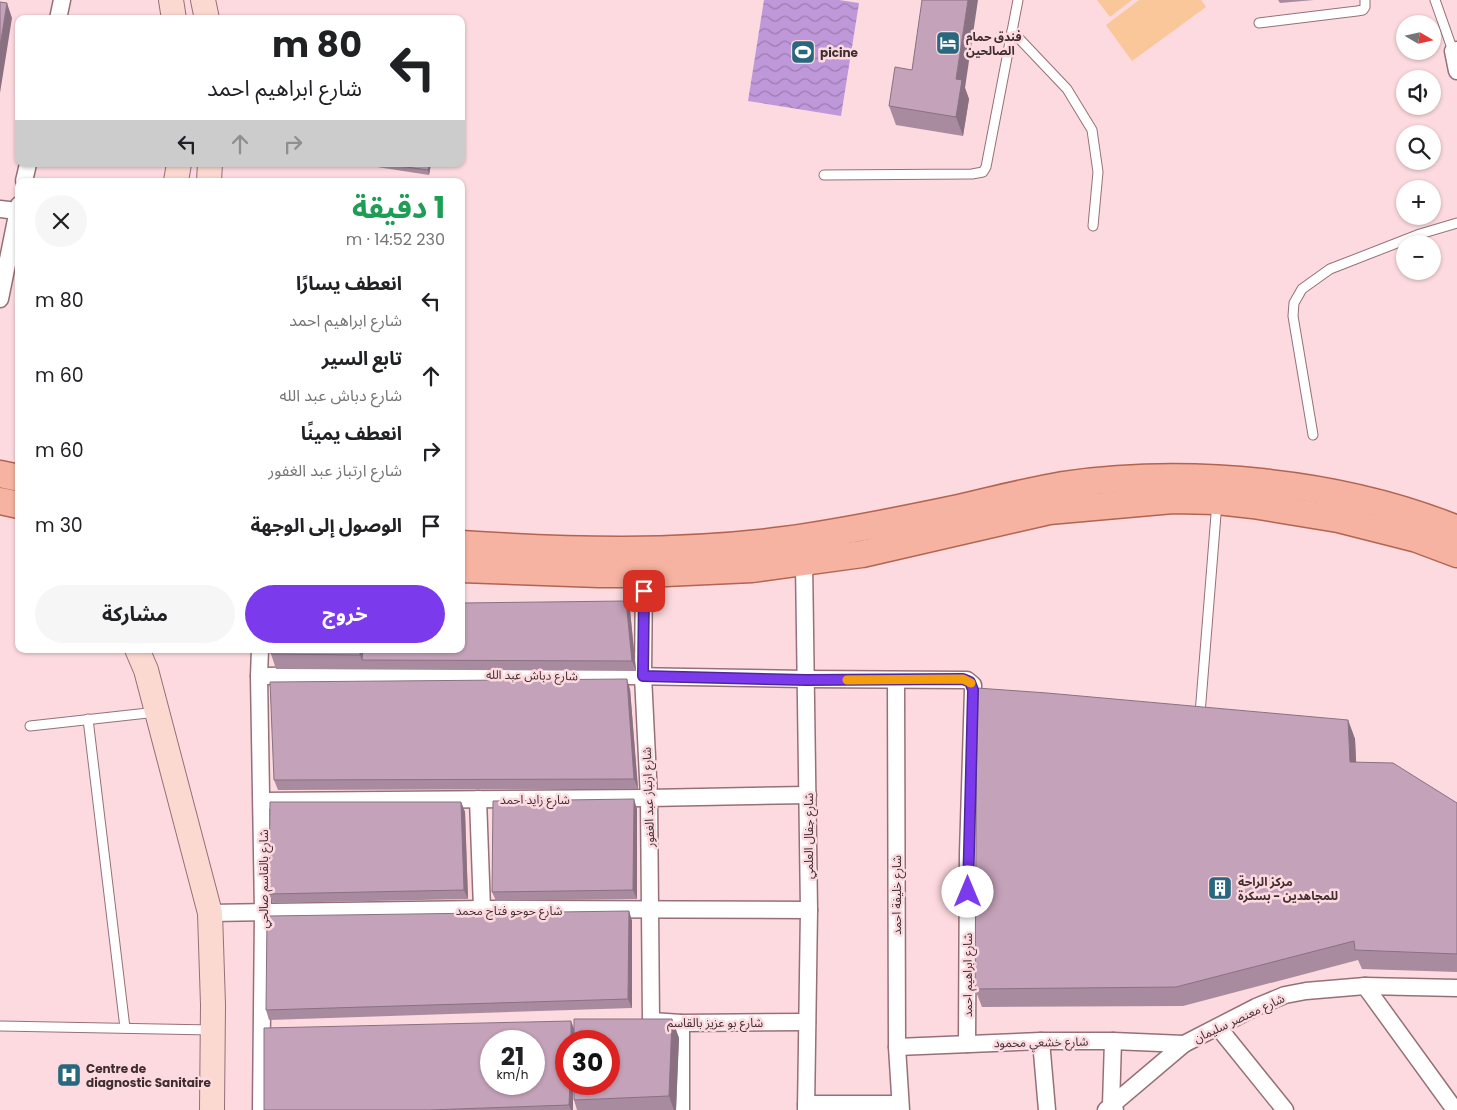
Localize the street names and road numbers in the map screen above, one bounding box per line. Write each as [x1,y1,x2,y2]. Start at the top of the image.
street label: شارع دباش عبد الله [486,666,578,685]
street label: شارع ارتباز عبد الغفور [638,747,659,848]
street label: شارع زايد احمد [500,791,570,809]
street label: شارع جفال العلمي [800,793,818,879]
street label: شارع بالقاسم صالحي [255,829,273,929]
street label: شارع خليفة احمد [888,855,906,935]
street label: شارع حوحو فتاح محمد [456,902,562,920]
street label: شارع ابراهيم احمد [959,933,977,1017]
street label: شارع معنصر سليمان [1191,989,1288,1047]
street label: شارع بو عزيز بالقاسم [667,1014,763,1032]
street label: شارع خشعي محمود [994,1033,1088,1053]

